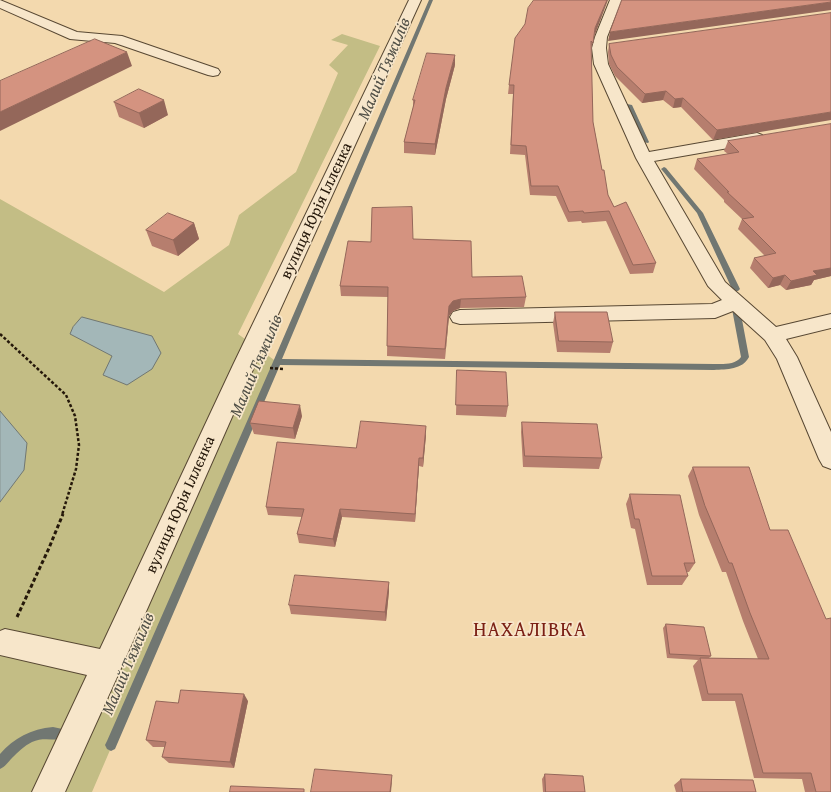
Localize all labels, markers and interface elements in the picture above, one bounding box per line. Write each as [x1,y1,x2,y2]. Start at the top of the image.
water label: Малий Тяжилів [354,15,416,123]
street label: вулиця Юрія Іллєнка [277,140,357,282]
water label: Малий Тяжилів [226,312,288,420]
street label: вулиця Юрія Іллєнка [142,433,220,577]
water label: Малий Тяжилів [98,610,160,718]
district label: НАХАЛІВКА [473,619,587,643]

